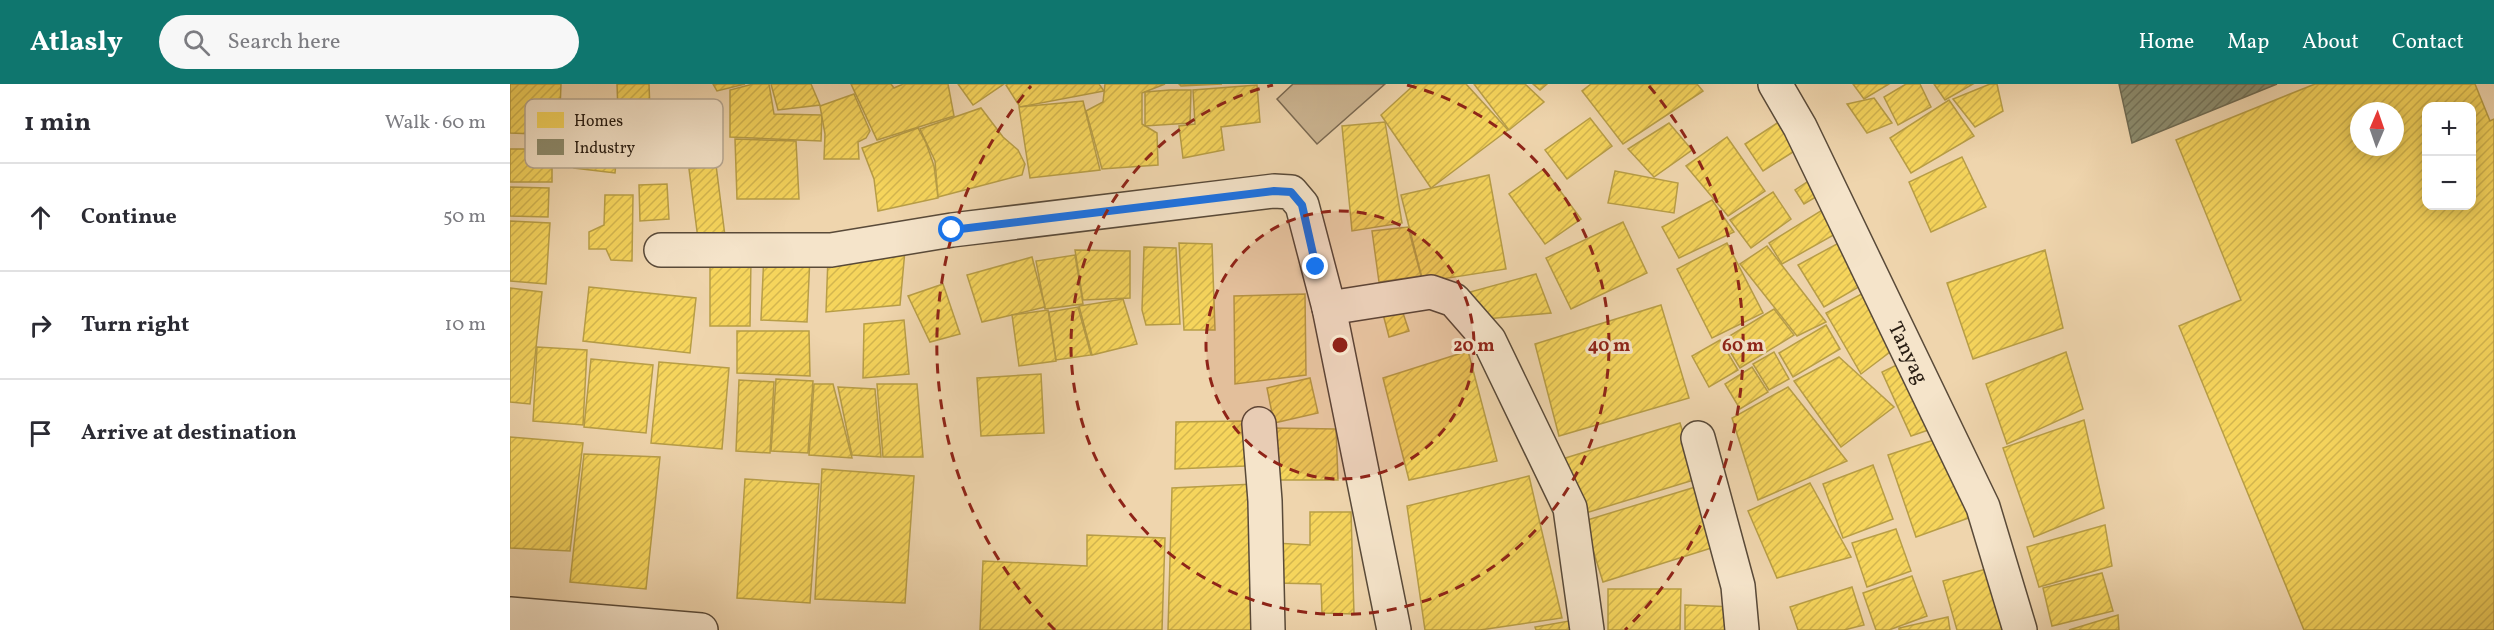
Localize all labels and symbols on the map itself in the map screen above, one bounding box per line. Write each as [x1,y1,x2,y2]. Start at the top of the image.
legend [525,99,723,168]
north arrow [2350,102,2404,156]
text: Homes [574,111,623,133]
text: Industry [574,138,635,160]
route start [938,216,964,242]
route end [1302,253,1328,279]
street label: Tanyag [1880,317,1935,389]
text: 20 m [1453,334,1495,359]
text: 40 m [1588,334,1630,359]
text: 60 m [1722,334,1764,359]
centre of rings [1330,335,1350,355]

